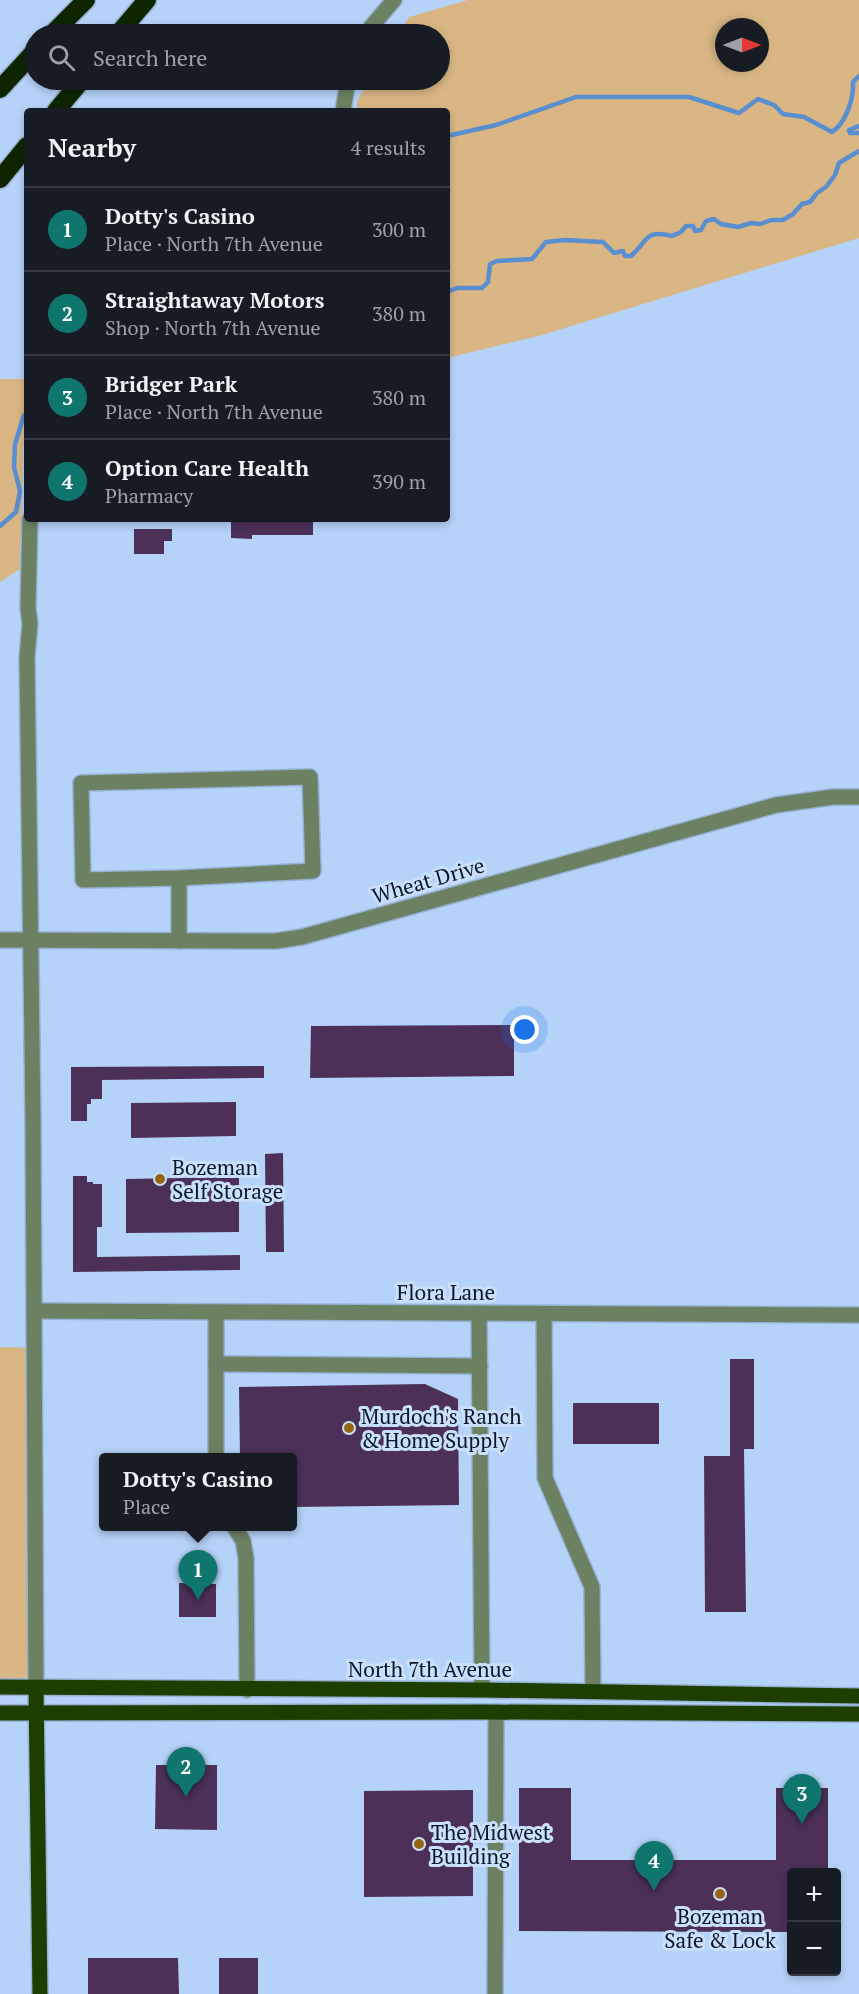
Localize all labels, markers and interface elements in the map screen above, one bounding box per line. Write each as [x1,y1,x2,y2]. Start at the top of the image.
north arrow [715,18,769,72]
search box [24,24,450,90]
icon: search [45,41,78,74]
text: Search here [93,43,207,72]
text: Nearby [48,130,136,164]
text: 4 results [351,134,426,161]
text: Dotty's Casino [105,201,255,230]
text: 1 [62,216,73,243]
text: 300 m [372,216,426,243]
text: Place · North 7th Avenue [105,230,323,257]
text: Straightaway Motors [105,285,324,314]
text: 2 [62,300,73,327]
text: 380 m [372,300,426,327]
text: Shop · North 7th Avenue [105,314,321,341]
text: Bridger Park [105,369,237,398]
text: 3 [62,384,73,411]
text: 380 m [372,384,426,411]
text: Place · North 7th Avenue [105,398,323,425]
text: Option Care Health [105,453,309,482]
text: 4 [62,468,73,495]
text: 390 m [372,468,426,495]
text: Pharmacy [105,482,193,509]
street label: Wheat Drive [368,851,488,909]
your location [510,1015,539,1044]
place label: Bozeman Self Storage [172,1153,283,1205]
marker: Bozeman Self Storage [153,1172,167,1186]
street label: Flora Lane [397,1278,495,1306]
place label: Murdoch's Ranch & Home Supply [361,1402,522,1454]
marker: Murdoch's Ranch & Home Supply [342,1421,356,1435]
popup [99,1453,297,1531]
text: Dotty's Casino [123,1464,273,1493]
text: Place [123,1493,170,1520]
pin: 1 [178,1550,218,1600]
street label: North 7th Avenue [348,1655,512,1683]
pin: 2 [166,1748,206,1797]
pin: 3 [782,1774,822,1824]
place label: The Midwest Building [431,1818,551,1870]
marker: The Midwest Building [412,1837,426,1851]
pin: 4 [634,1842,674,1891]
map controls [787,1868,841,1976]
button: + [787,1868,841,1922]
marker: Bozeman Safe & Lock [713,1887,727,1901]
place label: Bozeman Safe & Lock [664,1902,776,1954]
button: − [787,1922,841,1976]

